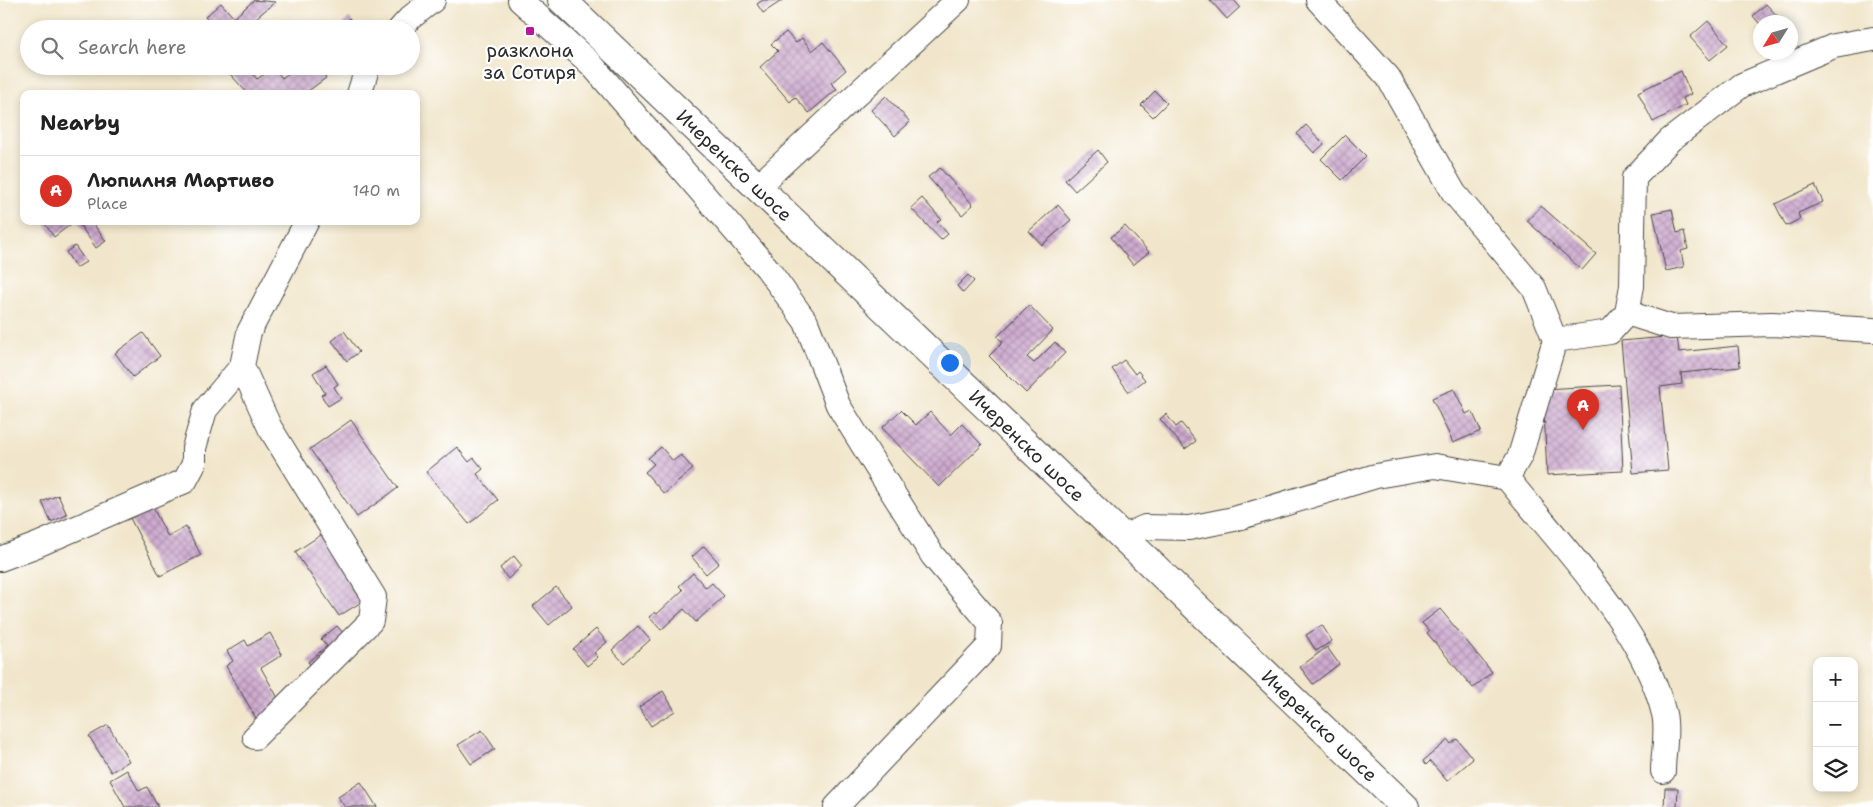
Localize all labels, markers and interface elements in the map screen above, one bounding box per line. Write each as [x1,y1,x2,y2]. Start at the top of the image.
north arrow [1753,15,1798,60]
search box [20,20,420,75]
marker: разклона за Сотиря [524,25,536,37]
icon: search [38,34,66,62]
text: Search here [78,35,187,60]
place label: разклона за Сотиря [484,38,576,85]
street label: Ичеренско шосе [671,104,798,227]
text: Nearby [40,109,120,137]
text: Люпилня Мартиво [87,168,274,193]
text: A [50,180,62,201]
text: 140 m [353,180,400,201]
text: Place [87,193,128,214]
your location [937,350,963,376]
street label: Ичеренско шосе [964,384,1091,507]
pin: A [1567,389,1599,430]
map controls [1813,657,1858,792]
button: + [1813,657,1858,702]
street label: Ичеренско шосе [1256,664,1383,787]
button: − [1813,702,1858,747]
button: layers [1813,747,1858,792]

